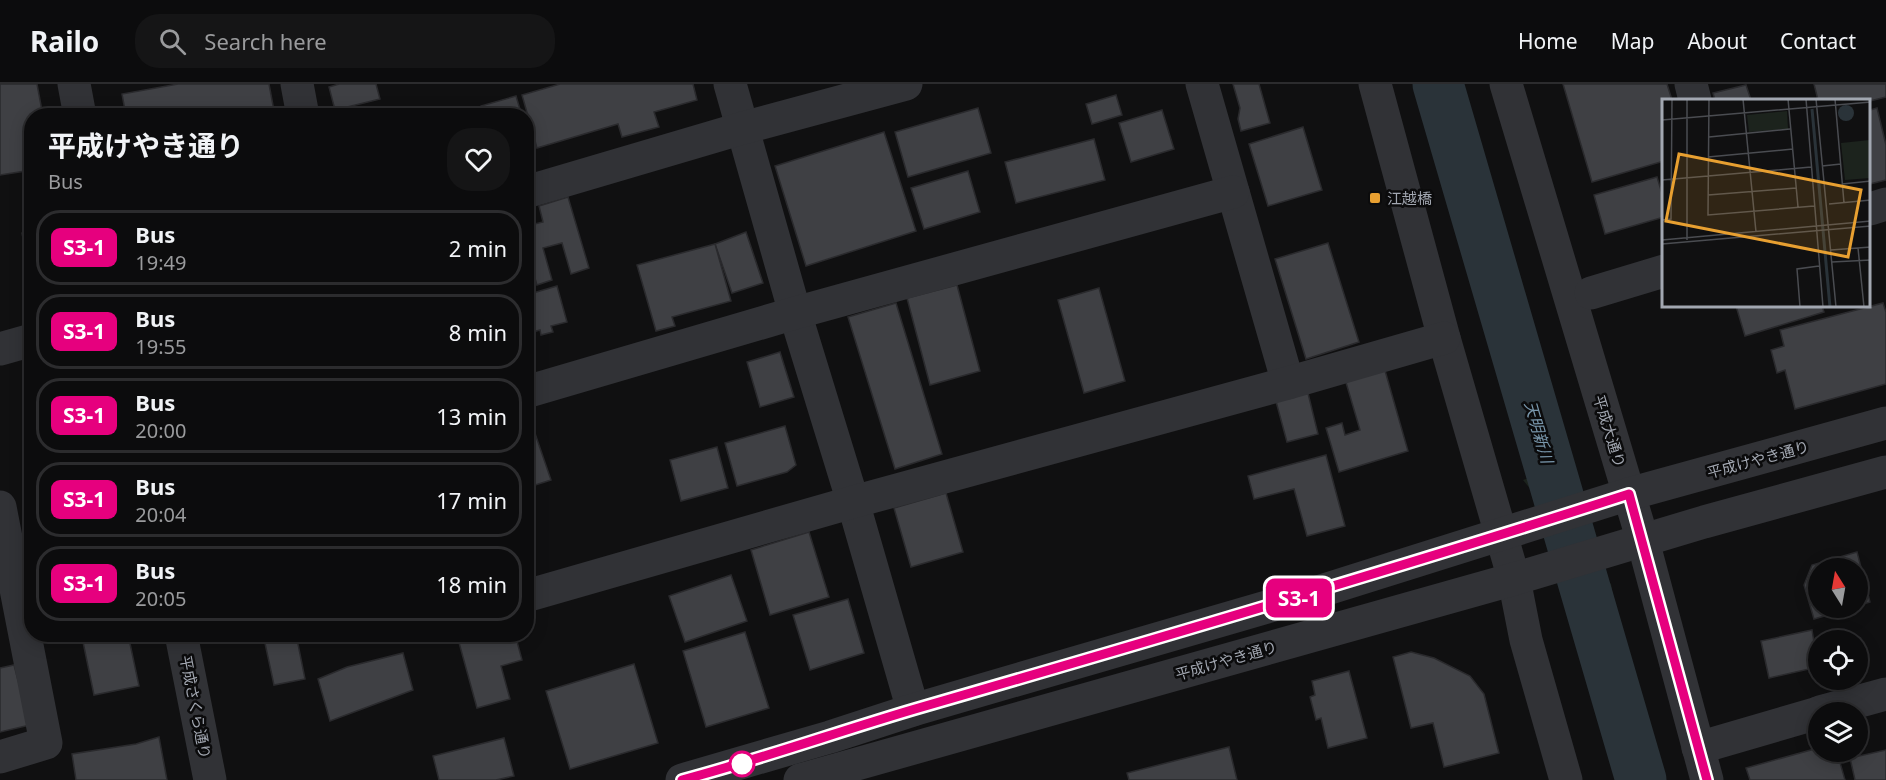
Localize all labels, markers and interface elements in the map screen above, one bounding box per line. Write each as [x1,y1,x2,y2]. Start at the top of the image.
search box [135,14,555,68]
text: Railo [30,22,99,60]
icon: search [156,25,189,58]
text: Search here [204,26,327,56]
text: Home [1518,27,1578,55]
text: Map [1611,27,1654,55]
text: About [1687,27,1747,55]
text: Contact [1780,27,1856,55]
inset map [1662,99,1871,308]
text: 平成けやき通り [48,126,244,164]
button: heart [447,128,510,191]
text: Bus [48,168,83,195]
place label: 江越橋 [1387,188,1432,208]
marker: 江越橋 [1368,191,1382,205]
text: Bus [135,219,175,249]
text: S3-1 [63,233,105,261]
text: 2 min [449,233,507,263]
text: 19:49 [135,249,186,276]
text: Bus [135,303,175,333]
text: S3-1 [63,317,105,345]
text: 8 min [449,317,507,347]
text: 19:55 [135,333,186,360]
text: Bus [135,387,175,417]
street label: 平成大通り [1589,392,1631,470]
water label: 天明新川 [1520,398,1559,468]
text: S3-1 [63,401,105,429]
text: 13 min [436,401,507,431]
text: 20:00 [135,417,186,444]
street label: 平成けやき通り [1705,436,1811,482]
text: Bus [135,471,175,501]
text: S3-1 [63,485,105,513]
text: 17 min [436,485,507,515]
text: 20:04 [135,501,186,528]
text: Bus [135,555,175,585]
north arrow [1808,558,1868,618]
map controls [1808,558,1868,762]
text: S3-1 [63,569,105,597]
text: 18 min [436,569,507,599]
line badge: S3-1 [1257,578,1341,618]
text: S3-1 [1278,584,1320,612]
text: 20:05 [135,585,186,612]
button: locate [1808,630,1868,690]
street label: 平成けやき通り [1173,636,1279,684]
street label: 平成さくら通り [176,654,216,760]
button: layers [1808,702,1868,762]
unlabelled marker [729,751,755,777]

